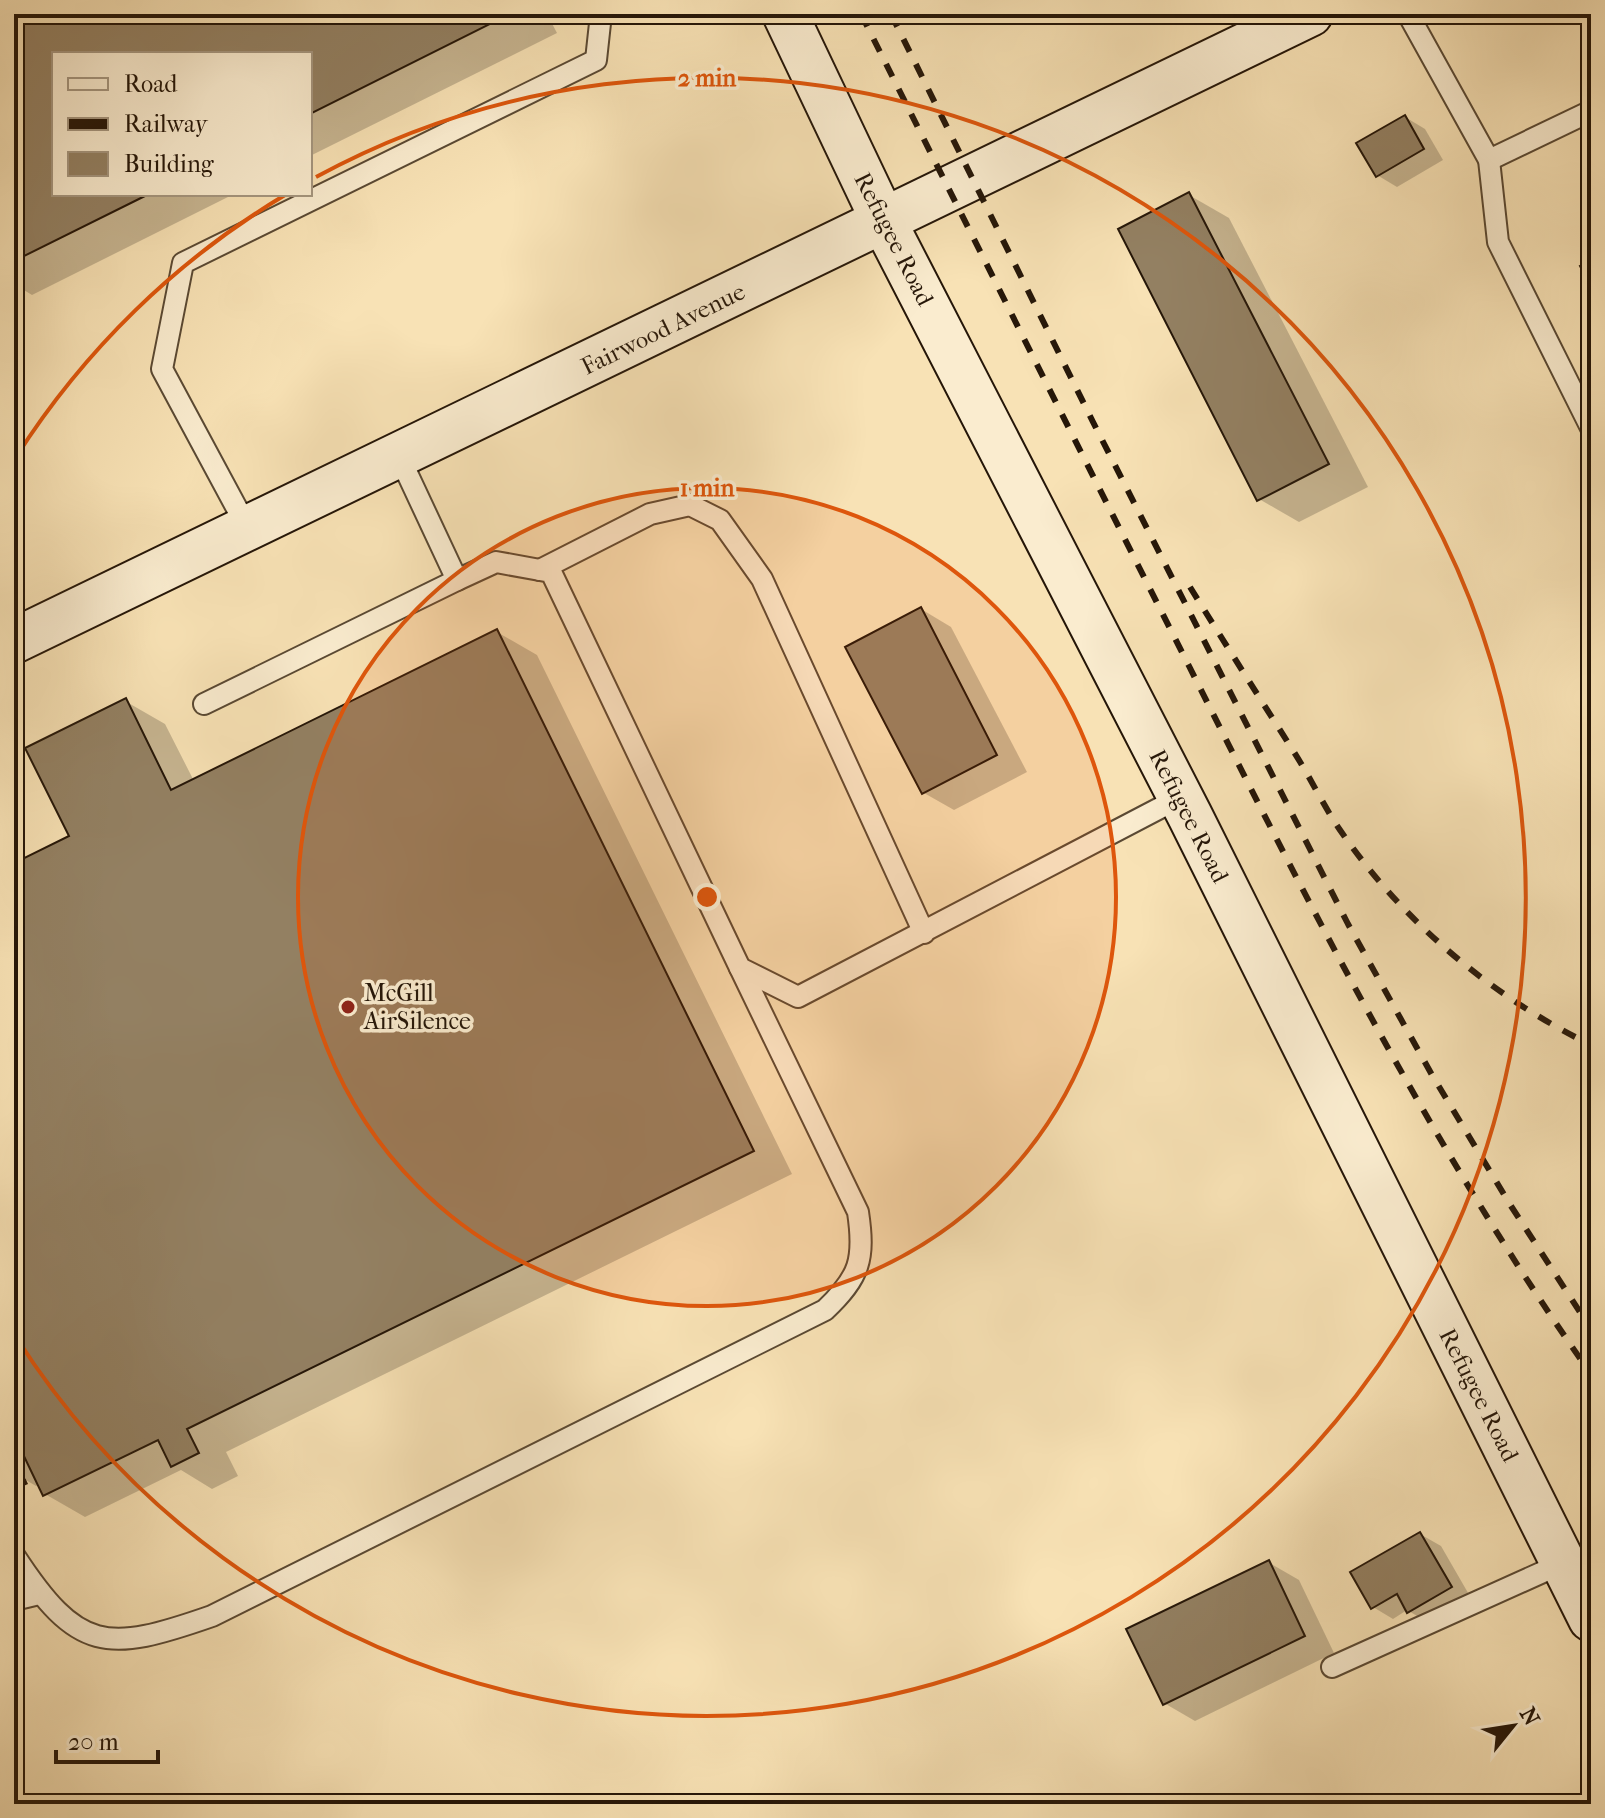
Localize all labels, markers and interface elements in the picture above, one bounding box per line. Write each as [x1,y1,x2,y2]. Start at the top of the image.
legend [52,52,312,196]
text: 2 min [678,64,737,92]
text: Road [124,70,178,98]
text: Railway [124,110,209,138]
text: Building [124,150,215,178]
street label: Refugee Road [848,168,940,311]
street label: Fairwood Avenue [577,277,750,381]
text: 1 min [680,474,735,502]
street label: Refugee Road [1143,745,1235,888]
centre of rings [693,883,721,911]
place label: McGill AirSilence [363,979,471,1035]
marker: McGill AirSilence [339,998,357,1016]
street label: Refugee Road [1433,1324,1525,1467]
north arrow [1473,1686,1553,1766]
text: N [1514,1703,1545,1730]
scale bar [56,1714,158,1764]
text: 20 m [68,1728,119,1756]

